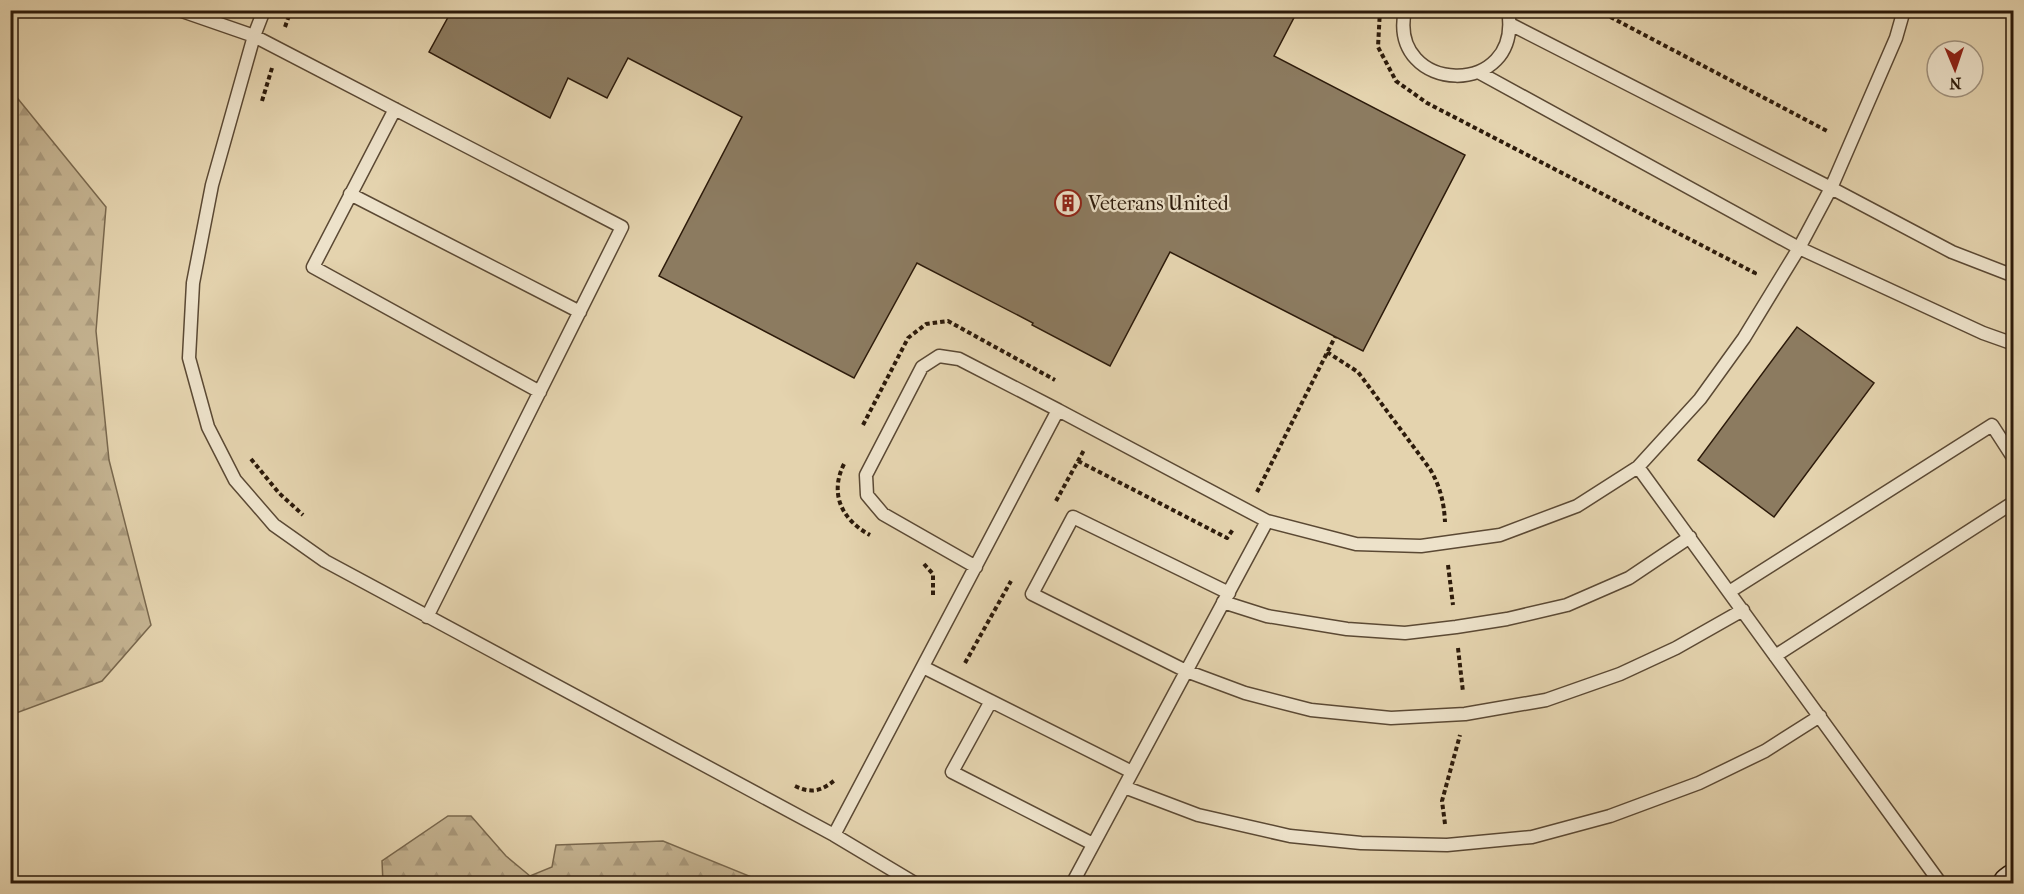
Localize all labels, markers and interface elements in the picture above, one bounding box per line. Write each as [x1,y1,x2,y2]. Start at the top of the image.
north arrow [1925,39,1985,99]
text: N [1948,74,1962,93]
building icon: Veterans United [1053,188,1083,218]
place label: Veterans United [1087,192,1230,215]

